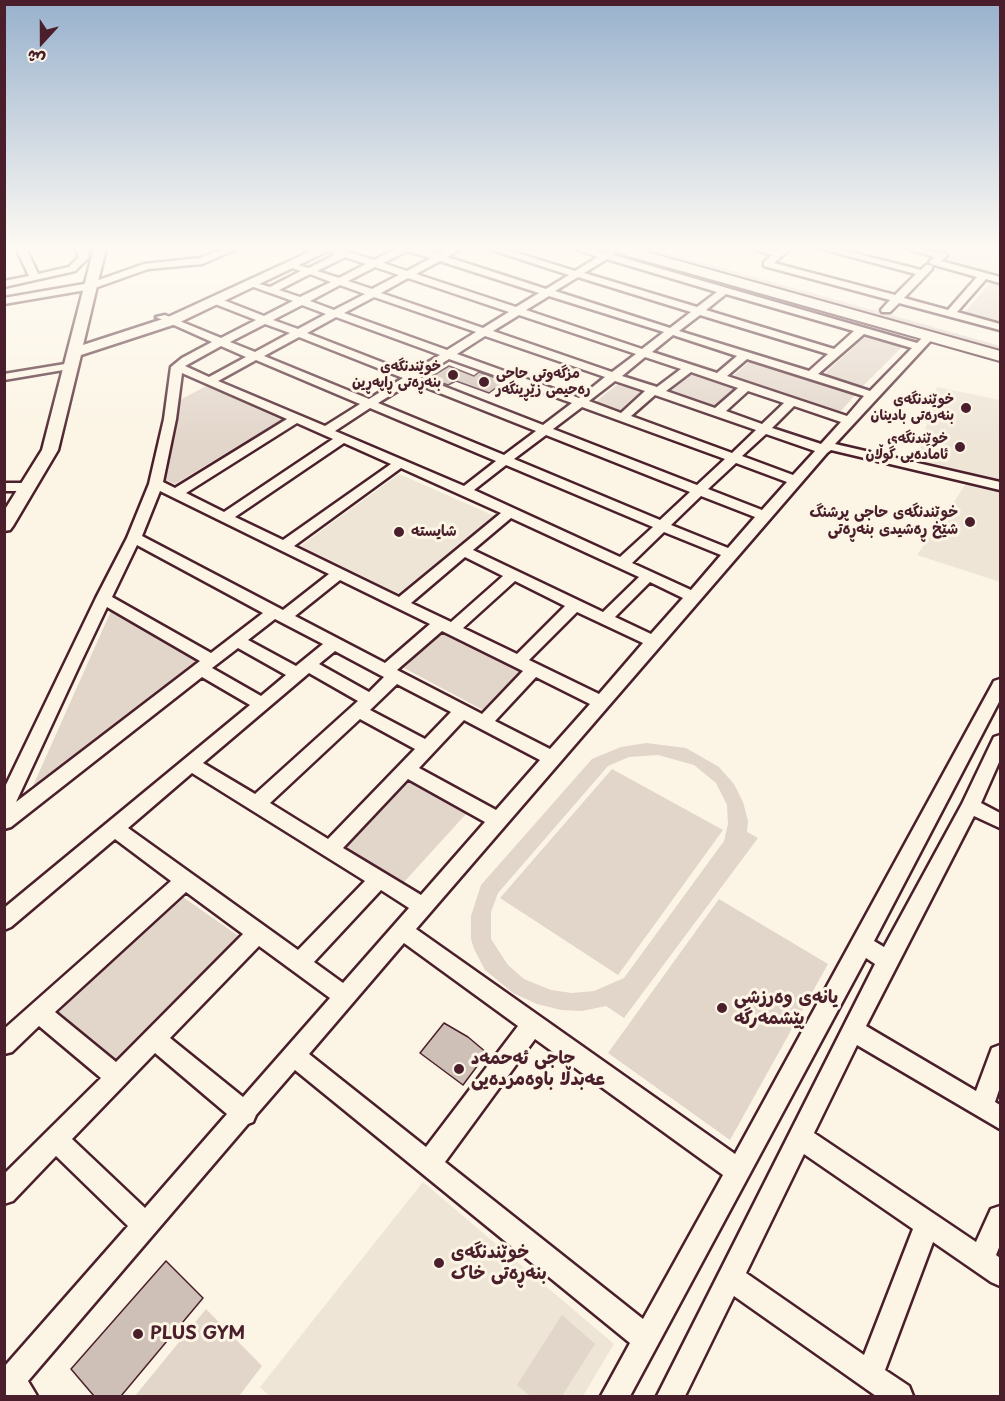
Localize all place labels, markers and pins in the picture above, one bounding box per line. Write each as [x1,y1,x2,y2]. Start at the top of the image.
place label: خوێندنگەی بنەڕەتی ڕاپەڕین [352,359,441,392]
place label: مزگەوتی حاجی رەحیمی زێڕینگەر [496,366,590,398]
marker: خوێندنگەی بنەڕەتی ڕاپەڕین [446,368,460,382]
marker: مزگەوتی حاجی رەحیمی زێڕینگەر [477,375,491,389]
place label: خوێندنگەی بنەرەتی بادینان [871,392,954,424]
marker: خوێندنگەی بنەرەتی بادینان [959,401,973,415]
place label: خوێندنگەی ئامادەیی گوڵان [865,431,948,464]
marker: خوێندنگەی ئامادەیی گوڵان [953,440,967,454]
place label: خوێندنگەی حاجی پرشنگ شێخ ڕەشیدی بنەڕەتی [810,504,958,539]
marker: خوێندنگەی حاجی پرشنگ شێخ ڕەشیدی بنەڕەتی [963,515,977,529]
place label: شایستە [411,523,457,541]
marker: شایستە [392,525,406,539]
place label: یانەی وەرزشی پێشمەرگە [734,987,838,1030]
marker: یانەی وەرزشی پێشمەرگە [715,1001,729,1015]
place label: حاجی ئەحمەد عەبدڵا باوەمردەیی [471,1048,605,1090]
marker: حاجی ئەحمەد عەبدڵا باوەمردەیی [452,1062,466,1076]
place label: خوێندنگەی بنەڕەتی خاک [451,1242,547,1284]
marker: خوێندنگەی بنەڕەتی خاک [432,1256,446,1270]
place label: PLUS GYM [150,1323,245,1345]
marker: PLUS GYM [131,1327,145,1341]

